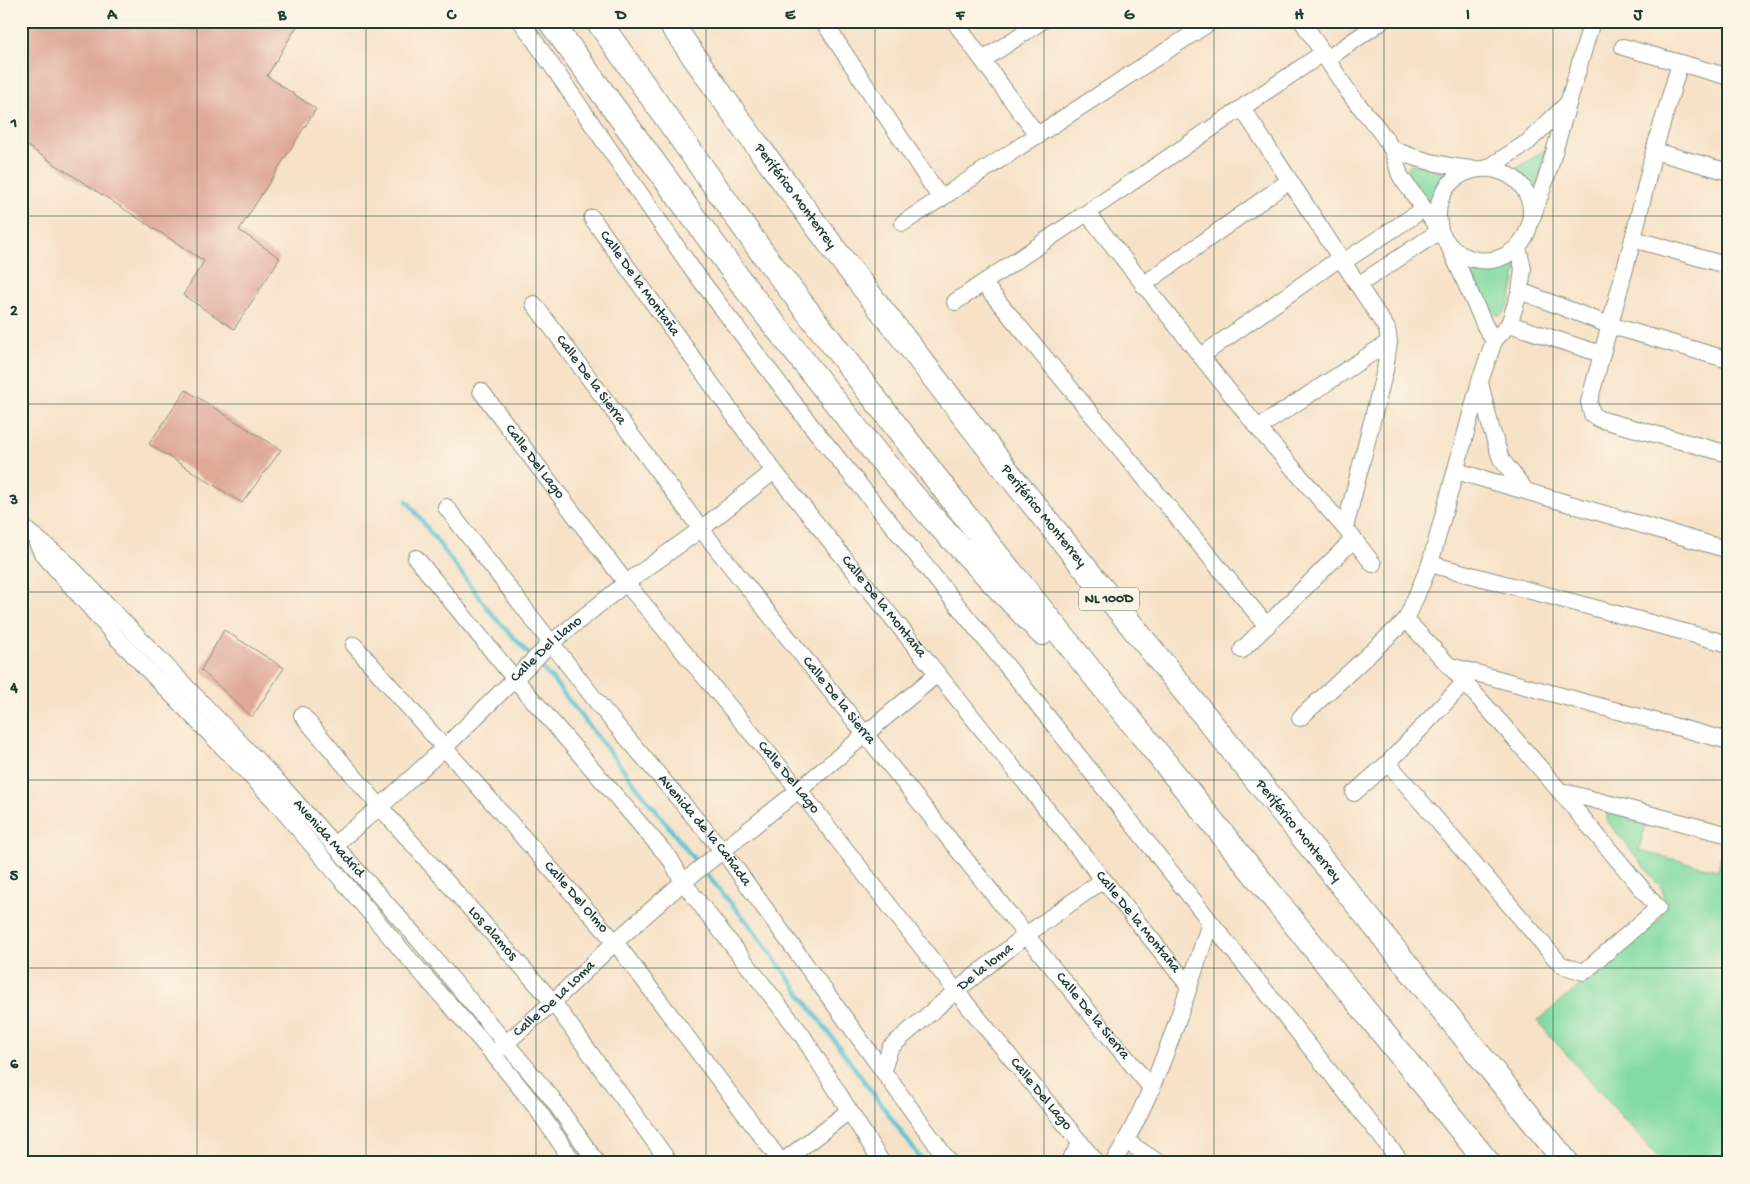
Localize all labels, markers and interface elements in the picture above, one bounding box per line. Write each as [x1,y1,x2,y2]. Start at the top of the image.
text: A [106,7,118,26]
text: B [277,7,287,26]
text: C [446,7,457,26]
text: D [614,7,627,26]
text: E [785,7,796,26]
text: F [955,7,966,26]
text: G [1124,7,1135,26]
text: H [1294,7,1304,26]
text: I [1466,7,1470,26]
text: J [1633,7,1644,26]
text: 1 [10,115,17,134]
street label: Periférico Monterrey [749,139,840,253]
street label: Calle De la Montaña [595,227,684,341]
text: 2 [10,303,18,322]
street label: Calle De la Sierra [551,332,630,429]
street label: Calle Del Lago [501,421,569,503]
street label: Periférico Monterrey [996,460,1091,572]
text: 3 [9,492,18,511]
street label: Calle De la Montaña [837,552,930,662]
road number: NL 100D [1079,588,1139,610]
street label: Calle Del Llano [507,612,586,687]
street label: Calle De la Sierra [798,653,879,749]
text: 4 [9,680,18,699]
street label: Calle Del Lago [753,738,824,818]
street label: Avenida de la Cañada [653,771,755,890]
street label: Periférico Monterrey [1251,775,1346,887]
street label: Avenida Madrid [289,796,369,883]
street label: Calle Del Olmo [539,858,612,937]
street label: Calle De la Montaña [1091,867,1184,977]
text: 5 [10,868,19,887]
street label: Los alamos [464,903,521,965]
street label: De la loma [953,939,1018,996]
street label: Calle De La Loma [510,956,600,1041]
street label: Calle De la Sierra [1051,969,1134,1064]
street label: Calle Del Lago [1006,1054,1076,1135]
text: 6 [10,1056,19,1075]

